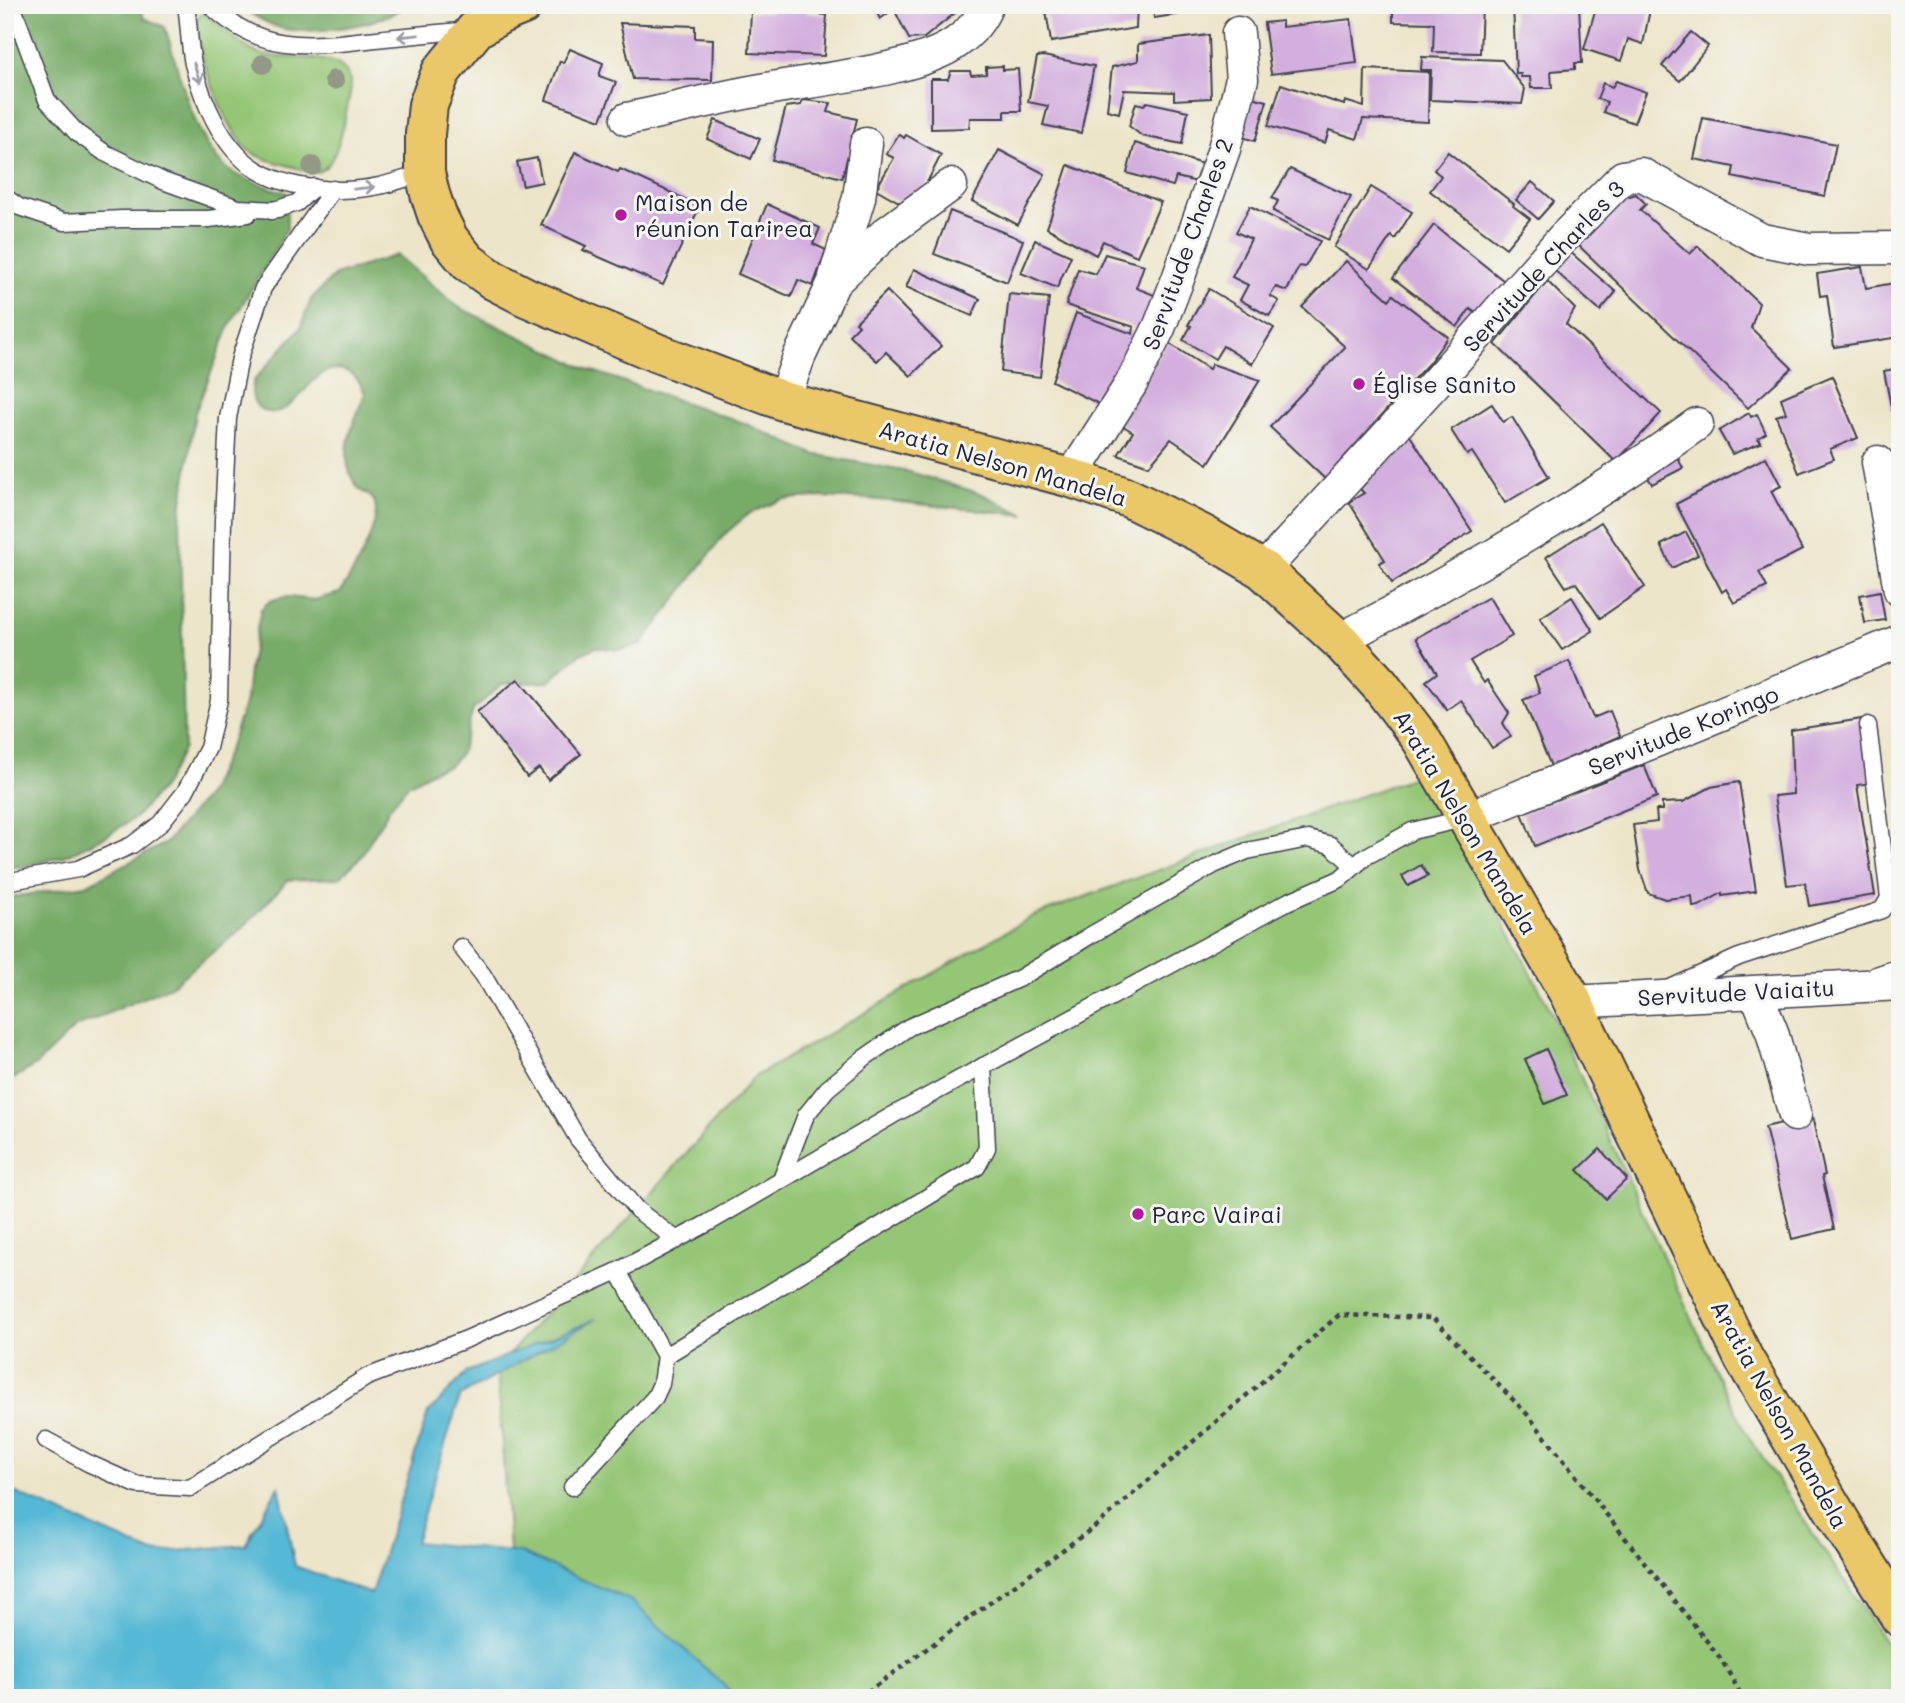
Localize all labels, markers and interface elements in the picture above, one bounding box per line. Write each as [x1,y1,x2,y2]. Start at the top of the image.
one-way arrow [397,30,420,43]
one-way arrow [191,61,204,83]
street label: Servitude Charles 2 [1135,134,1239,354]
street label: Servitude Charles 3 [1456,174,1630,358]
one-way arrow [353,181,375,194]
place label: Maison de réunion Tarirea [635,187,813,243]
marker: Maison de réunion Tarirea [613,207,629,223]
place label: Église Sanito [1373,369,1516,399]
marker: Église Sanito [1351,376,1367,392]
street label: Aratia Nelson Mandela [875,413,1131,513]
street label: Servitude Koringo [1583,678,1783,782]
street label: Aratia Nelson Mandela [1387,704,1545,940]
street label: Servitude Vaiaitu [1637,972,1835,1012]
place label: Parc Vairai [1152,1199,1282,1229]
marker: Parc Vairai [1130,1206,1146,1222]
street label: Aratia Nelson Mandela [1705,1294,1855,1534]

